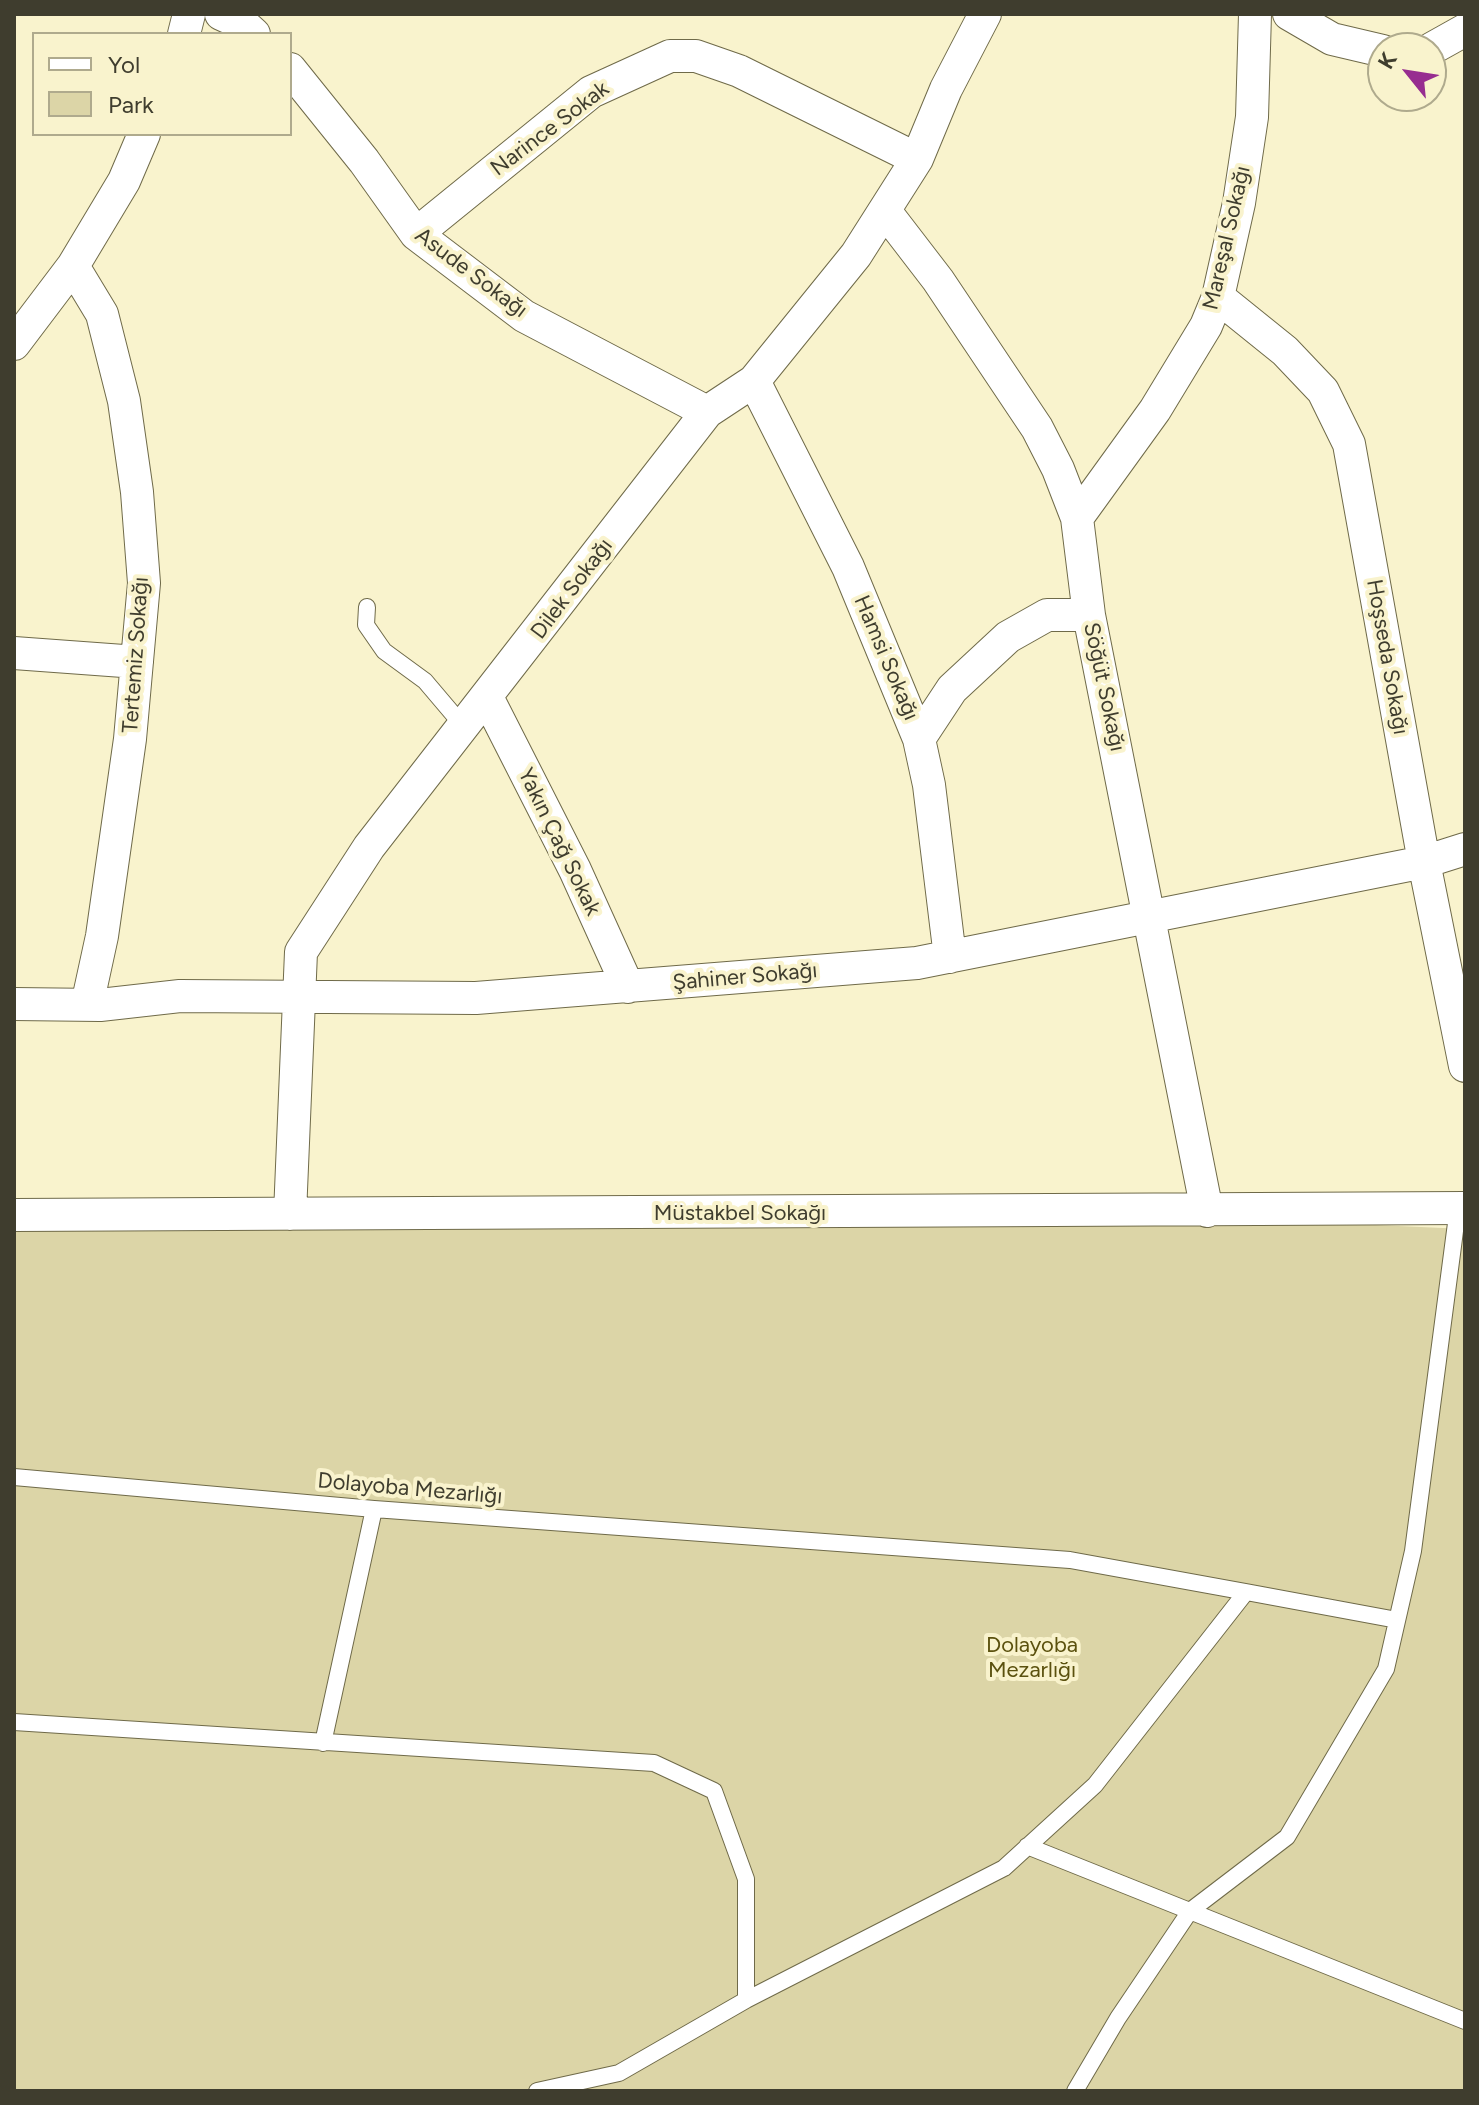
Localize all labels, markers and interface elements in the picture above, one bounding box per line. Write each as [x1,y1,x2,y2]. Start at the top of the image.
legend [32,32,292,136]
north arrow [1367,32,1447,112]
text: K [1372,48,1403,74]
text: Yol [108,50,140,79]
street label: Narince Sokak [486,76,614,182]
text: Park [108,90,154,119]
street label: Mareşal Sokağı [1198,163,1256,313]
street label: Asude Sokağı [410,222,532,324]
street label: Dilek Sokağı [526,533,618,645]
street label: Tertemiz Sokağı [117,576,155,734]
street label: Hoşseda Sokağı [1360,577,1414,737]
street label: Hamsi Sokağı [848,592,924,724]
street label: Söğüt Sokağı [1077,620,1131,754]
street label: Yakın Çağ Sokak [512,764,606,920]
street label: Şahiner Sokağı [672,958,818,996]
street label: Müstakbel Sokağı [654,1201,826,1227]
street label: Dolayoba Mezarlığı [316,1468,504,1510]
park label: Dolayoba Mezarlığı [986,1633,1078,1684]

